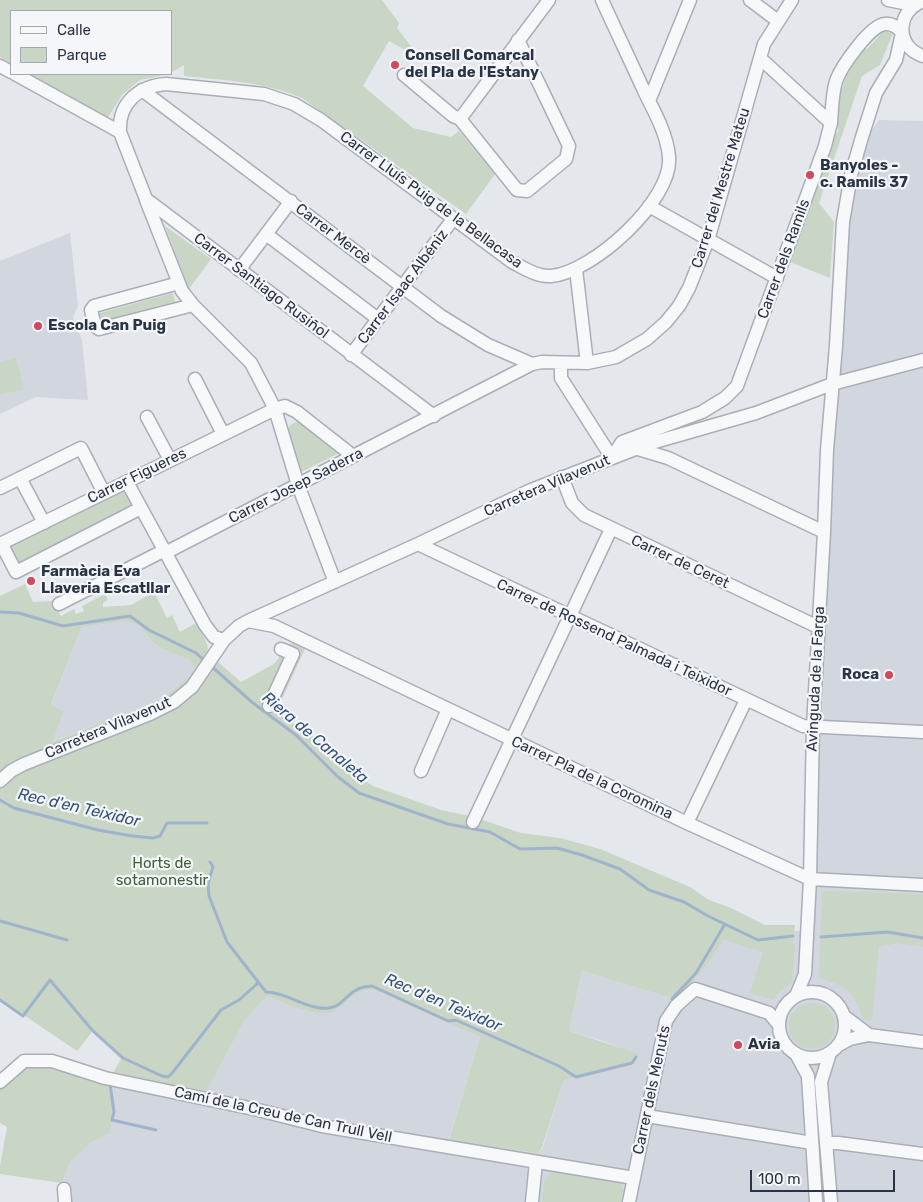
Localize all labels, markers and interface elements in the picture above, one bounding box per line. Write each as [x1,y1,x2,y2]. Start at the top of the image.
legend [10,10,172,75]
text: Calle [57,21,91,39]
text: Parque [57,46,107,64]
place label: Consell Comarcal del Pla de l'Estany [405,47,539,82]
marker: Consell Comarcal del Pla de l'Estany [389,59,401,71]
street label: Carrer del Mestre Mateu [688,106,754,270]
street label: Carrer Lluís Puig de la Bellacasa [336,128,526,272]
place label: Banyoles - c. Ramils 37 [820,157,908,192]
marker: Banyoles - c. Ramils 37 [804,169,816,181]
street label: Carrer dels Ramils [754,197,814,321]
street label: Carrer Mercè [292,200,374,268]
street label: Carrer Isaac Albéniz [354,226,452,348]
street label: Carrer Santiago Rusiñol [190,229,332,343]
place label: Escola Can Puig [48,317,166,335]
marker: Escola Can Puig [32,320,44,332]
street label: Carrer Figueres [85,444,189,508]
street label: Carrer Josep Saderra [226,444,366,528]
street label: Carretera Vilavenut [481,451,613,521]
street label: Carrer de Ceret [628,531,732,593]
place label: Farmàcia Eva Llaveria Escatllar [41,563,170,598]
marker: Farmàcia Eva Llaveria Escatllar [25,575,37,587]
street label: Carrer de Rossend Palmada i Teixidor [494,575,734,701]
street label: Avinguda de la Farga [803,606,829,752]
place label: Roca [842,666,879,684]
marker: Roca [883,669,895,681]
water label: Riera de Canaleta [258,688,372,788]
street label: Carretera Vilavenut [42,693,174,763]
street label: Carrer Pla de la Coromina [508,733,676,823]
water label: Rec d'en Teixidor [16,785,142,831]
park label: Horts de sotamonestir [116,855,208,890]
water label: Rec d'en Teixidor [382,970,504,1036]
street label: Carrer dels Menuts [630,1024,674,1156]
place label: Avia [748,1036,780,1054]
marker: Avia [732,1039,744,1051]
street label: Camí de la Creu de Can Trull Vell [173,1083,393,1147]
scale bar [753,1160,898,1192]
text: 100 m [758,1170,800,1188]

